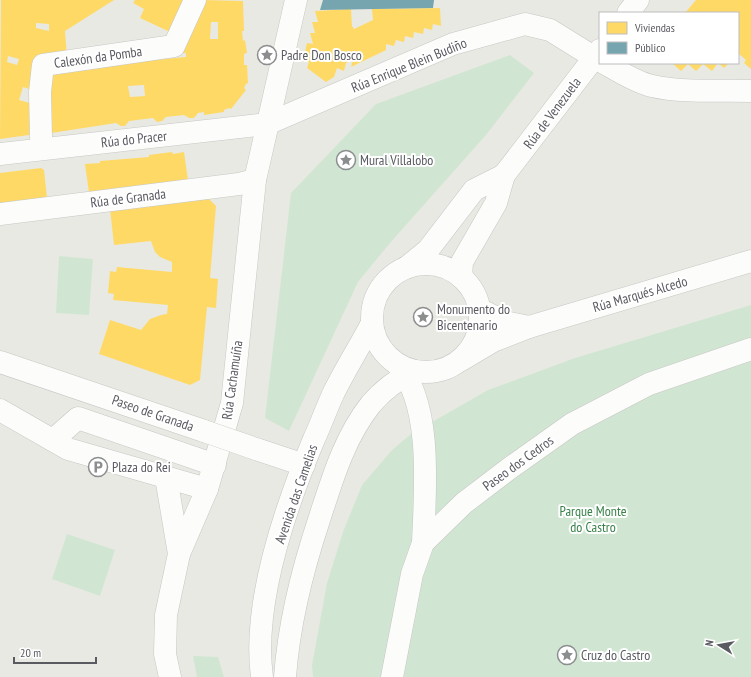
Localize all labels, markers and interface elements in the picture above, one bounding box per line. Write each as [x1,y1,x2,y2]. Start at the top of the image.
legend [599,12,739,64]
text: Viviendas [634,20,675,35]
street label: Rúa Enrique Blein Budiño [349,34,469,96]
text: Público [635,40,665,55]
street label: Calexón da Pomba [53,42,143,72]
place icon: Padre Don Bosco [256,44,278,66]
place label: Padre Don Bosco [281,46,362,64]
street label: Rúa de Venezuela [519,74,585,152]
street label: Rúa do Pracer [100,127,168,151]
place icon: Mural Villalobo [335,149,357,171]
place label: Mural Villalobo [360,151,433,169]
street label: Rúa de Granada [89,184,167,212]
street label: Rúa Marqués Alcedo [591,272,689,316]
place label: Monumento do Bicentenario [437,300,510,334]
place icon: Monumento do Bicentenario [412,306,434,328]
street label: Rúa Cachamuíña [218,339,246,421]
street label: Paseo de Granada [110,391,196,435]
street label: Paseo dos Cedros [479,431,557,495]
street label: Avenida das Camelias [271,442,322,546]
parking icon: Plaza do Rei [87,456,109,478]
place label: Plaza do Rei [112,458,171,476]
park label: Parque Monte do Castro [560,502,627,536]
north arrow [699,625,739,665]
scale bar [14,639,96,665]
text: N [702,639,717,647]
place icon: Cruz do Castro [556,644,578,666]
text: 20 m [20,645,41,660]
place label: Cruz do Castro [581,646,650,664]

